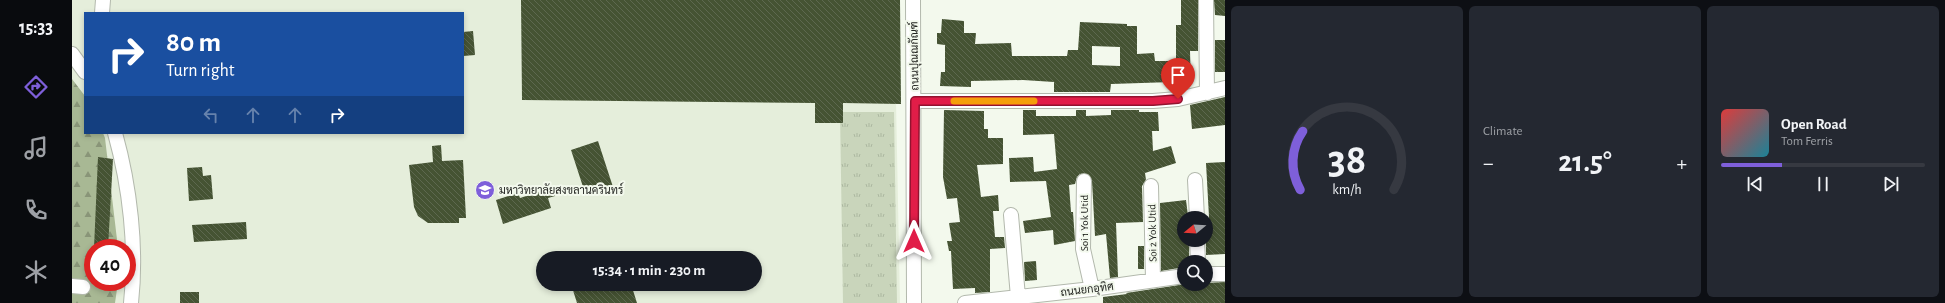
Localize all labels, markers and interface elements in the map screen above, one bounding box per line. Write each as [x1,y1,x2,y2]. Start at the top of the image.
text: 15:33 [19,19,53,37]
street label: ถนนปุณณกัณฑ์ [905,21,924,91]
icon: right [100,28,152,80]
text: 80 m [166,29,221,57]
pin [1161,58,1195,99]
text: Turn right [166,62,235,80]
icon: arrive [1167,64,1189,86]
icon: directions [22,73,50,101]
icon: left [200,104,222,126]
icon: ahead [242,104,264,126]
icon: ahead [284,104,306,126]
icon: right [326,104,348,126]
text: Open Road [1781,117,1847,132]
text: Climate [1483,125,1522,138]
icon: music [22,134,50,162]
text: Tom Ferris [1781,135,1833,148]
text: 38 [1328,139,1366,180]
text: 21.5° [1558,147,1612,177]
text: − [1483,152,1494,174]
text: + [1676,152,1687,174]
icon: previous [1744,173,1766,195]
icon: pause [1812,173,1834,195]
icon: next [1880,173,1902,195]
school or university icon: มหาวิทยาลัยสงขลานครินทร์ [474,179,496,201]
place label: มหาวิทยาลัยสงขลานครินทร์ [499,182,623,196]
text: km/h [1332,182,1362,196]
street label: Soi 1 Yok Utid [1079,194,1090,251]
icon: phone [22,196,50,224]
street label: Soi 2 Yok Utid [1146,204,1159,262]
north arrow [1177,211,1213,247]
map controls [1177,211,1213,291]
position arrow [893,220,935,262]
speed limit sign: 40 [84,239,136,291]
button: search [1177,255,1213,291]
icon: climate [22,258,50,286]
text: 15:34 · 1 min · 230 m [593,263,705,278]
street label: ถนนยกอุทิศ [1060,280,1115,301]

